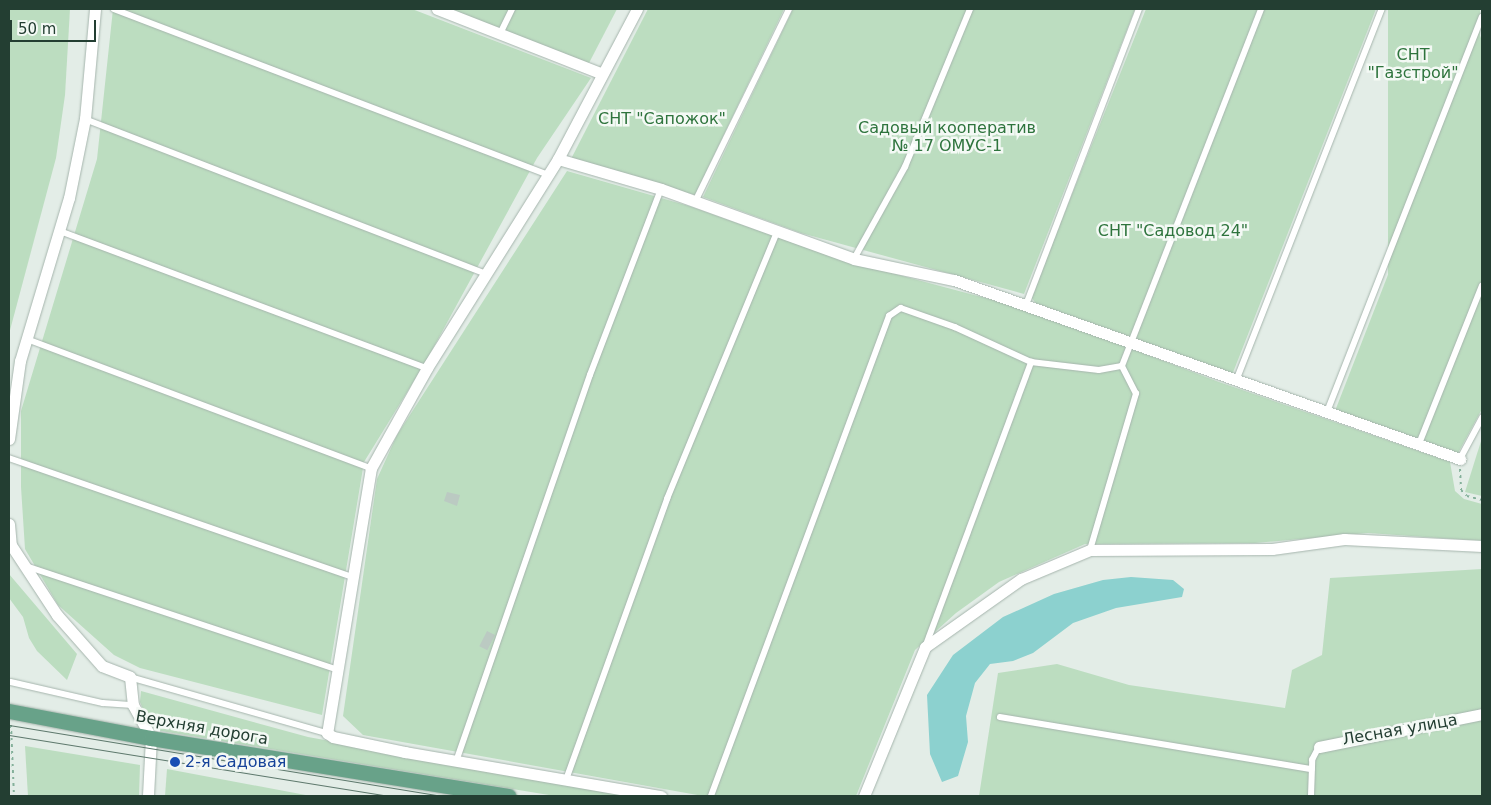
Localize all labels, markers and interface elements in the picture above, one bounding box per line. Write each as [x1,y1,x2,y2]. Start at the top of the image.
scale bar [12,10,99,42]
text: 50 m [18,20,56,38]
park label: СНТ "Газстрой" [1367,45,1459,83]
park label: СНТ "Сапожок" [598,109,726,129]
park label: Садовый кооператив № 17 ОМУС-1 [858,118,1036,156]
park label: СНТ "Садовод 24" [1098,221,1248,241]
street label: Верхняя дорога [134,707,270,749]
street label: Лесная улица [1341,710,1459,750]
place label: 2-я Садовая [185,752,286,772]
marker: 2-я Садовая [169,756,181,768]

